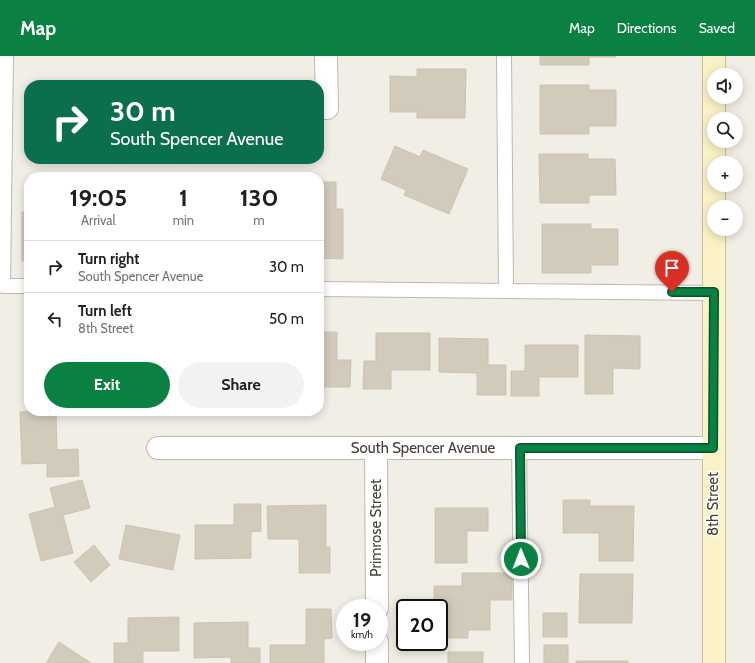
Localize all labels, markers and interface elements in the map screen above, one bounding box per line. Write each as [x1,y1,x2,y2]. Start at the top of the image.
text: Map [20,17,56,40]
text: Map [569,19,595,37]
text: Directions [617,19,677,37]
text: Saved [699,19,735,37]
map controls [707,68,743,236]
button: sound [707,68,743,104]
text: 30 m [110,94,176,128]
icon: right [44,96,96,148]
button: search [707,112,743,148]
text: South Spencer Avenue [110,128,284,150]
button: + [707,156,743,192]
text: 19:05 [70,183,127,212]
text: 1 [179,183,188,212]
text: 130 [240,183,278,212]
button: − [707,200,743,236]
text: Arrival [81,212,116,228]
text: min [173,212,194,228]
text: m [253,212,265,228]
text: Turn right [78,250,139,268]
pin [655,251,689,292]
icon: right [44,256,66,278]
icon: arrive [661,257,683,279]
text: 30 m [269,258,304,276]
text: South Spencer Avenue [78,268,203,284]
text: Turn left [78,302,132,320]
icon: left [44,308,66,330]
text: 50 m [269,310,304,328]
text: 8th Street [78,320,134,336]
button: Exit [44,362,170,408]
button: Share [178,362,304,408]
street label: South Spencer Avenue [351,439,496,457]
street label: 8th Street [704,472,722,536]
street label: Primrose Street [367,479,385,577]
position arrow [500,538,542,580]
speed limit sign: 20 [396,599,448,651]
text: 19 [353,608,371,632]
text: km/h [351,628,373,641]

